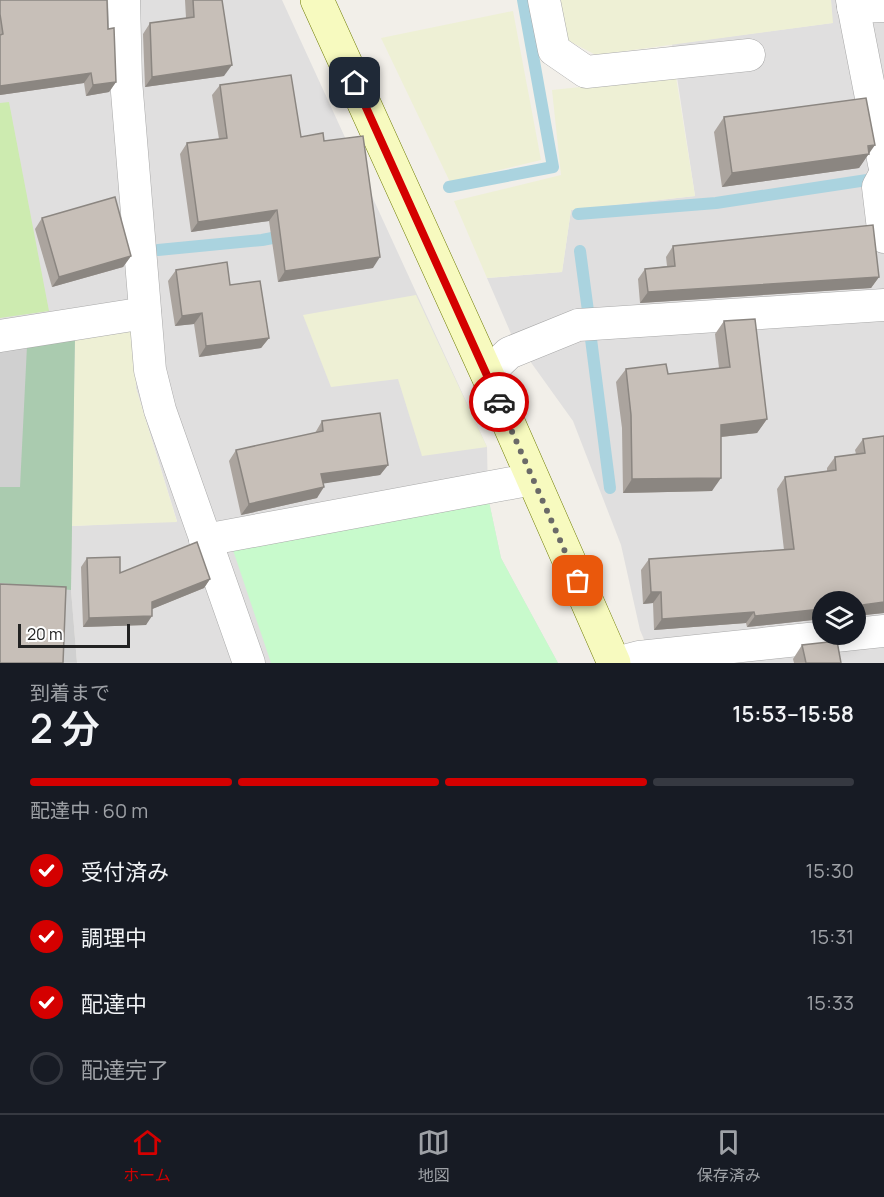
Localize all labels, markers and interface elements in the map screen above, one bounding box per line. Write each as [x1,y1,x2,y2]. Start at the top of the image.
pin [329,57,380,108]
icon: home [338,66,371,99]
courier [469,372,529,432]
icon: car [483,386,516,419]
pin [552,555,603,606]
icon: bag [561,564,594,597]
map controls [812,591,866,645]
button: layers [812,591,866,645]
scale bar [18,621,130,648]
text: 20 m [27,623,63,645]
text: 到着まで [30,679,110,706]
text: 15:53–15:58 [732,699,854,729]
text: 2 分 [30,701,100,755]
text: 配達中 · 60 m [30,797,148,824]
icon: check [30,854,63,887]
text: 受付済み [81,857,169,887]
text: 15:30 [805,857,854,884]
icon: check [30,920,63,953]
text: 調理中 [81,923,147,953]
text: 15:31 [810,923,854,950]
icon: check [30,986,63,1019]
text: 配達中 [81,989,147,1019]
text: 15:33 [807,989,854,1016]
text: 配達完了 [81,1055,169,1085]
tab: ホーム [123,1126,171,1186]
tab: 地図 [417,1126,450,1186]
tab: 保存済み [697,1126,761,1186]

